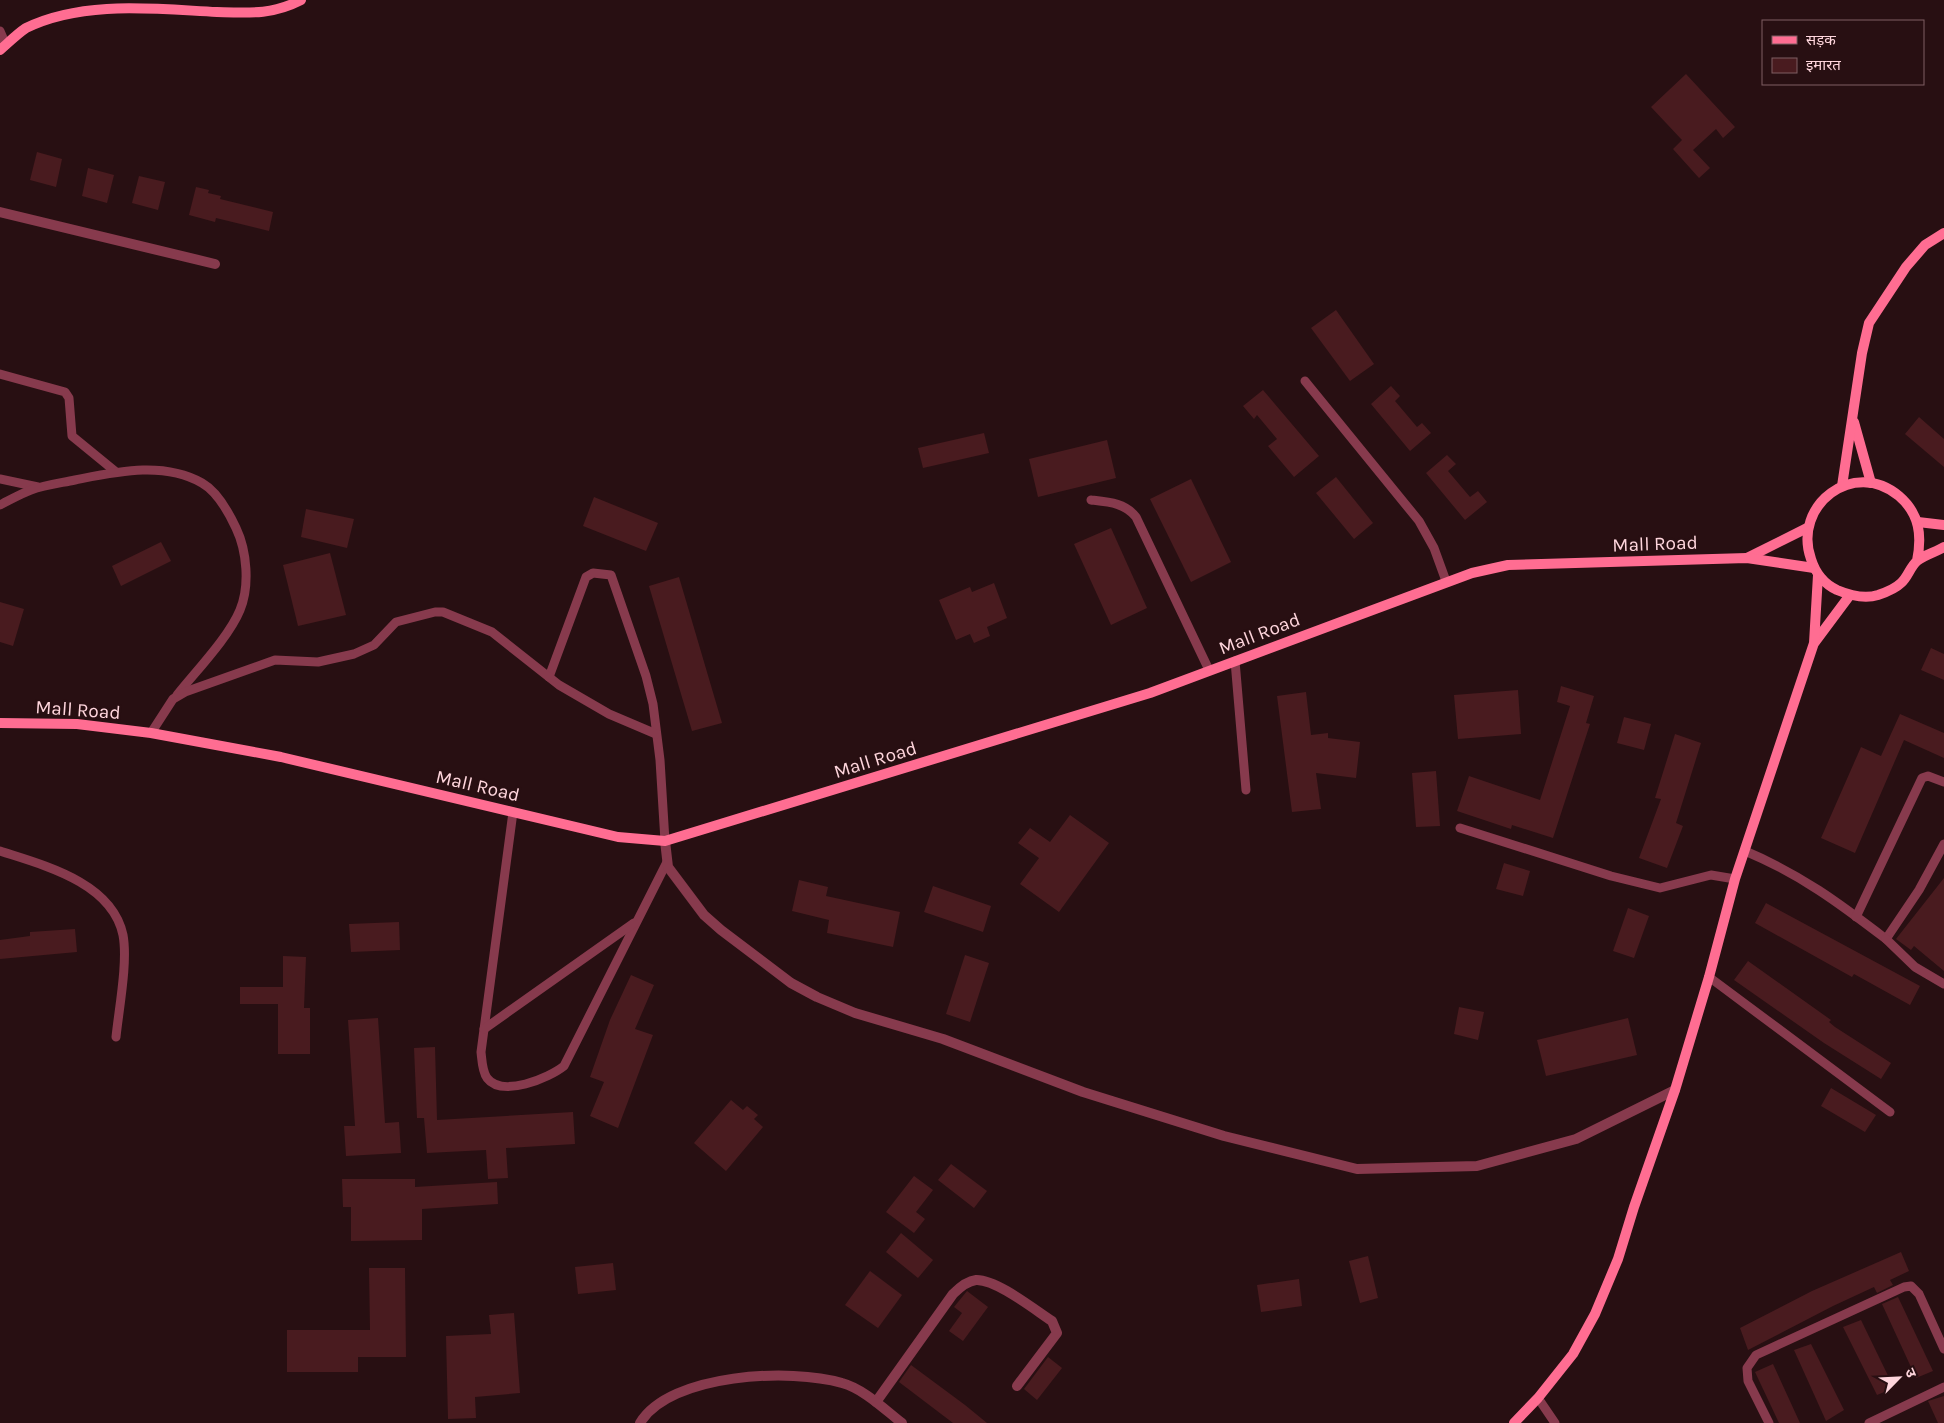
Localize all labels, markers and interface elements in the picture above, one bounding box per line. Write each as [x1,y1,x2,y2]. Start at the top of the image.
legend [1762,20,1924,85]
text: सड़क [1806,31,1836,49]
text: इमारत [1806,56,1841,74]
street label: Mall Road [1612,532,1698,556]
street label: Mall Road [1216,608,1303,660]
street label: Mall Road [35,696,121,724]
street label: Mall Road [831,737,919,783]
street label: Mall Road [434,766,522,806]
north arrow [1874,1353,1924,1403]
text: उ [1901,1366,1920,1381]

